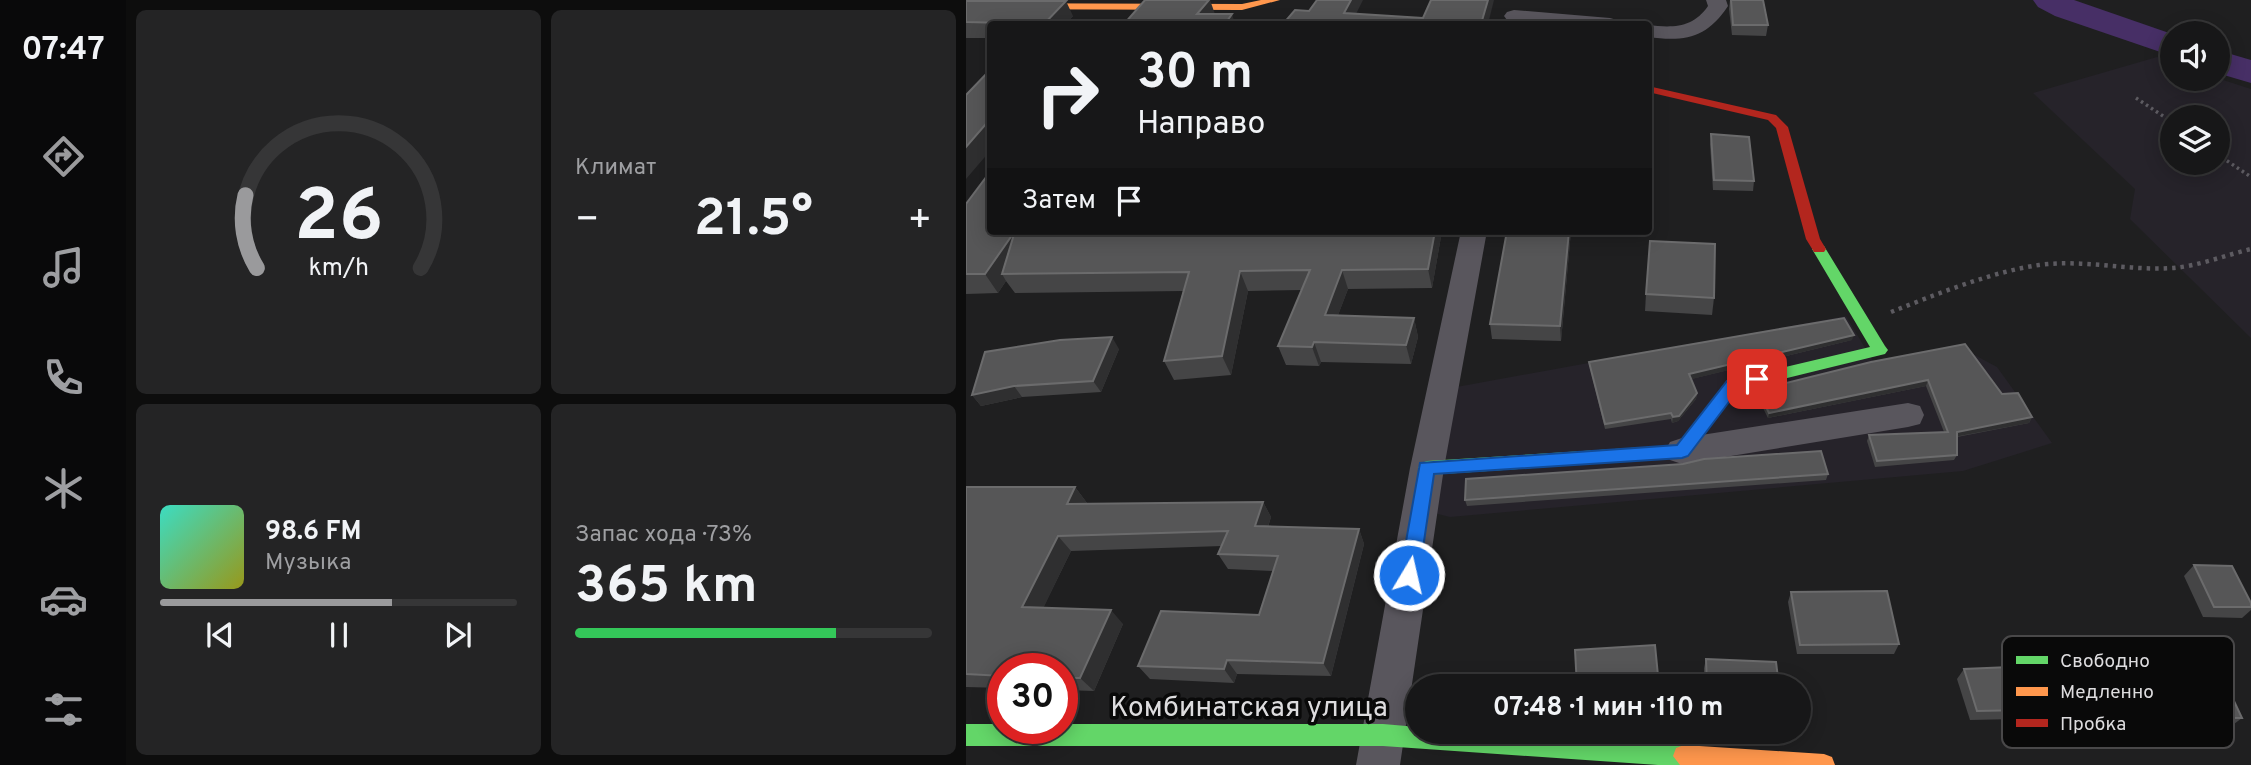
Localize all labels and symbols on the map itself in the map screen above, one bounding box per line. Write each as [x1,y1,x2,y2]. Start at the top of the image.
pin [1727,349,1787,409]
position arrow [1372,538,1446,612]
legend [2002,636,2234,748]
text: Свободно [2060,650,2150,674]
speed limit sign: 30 [987,653,1078,744]
text: Медленно [2060,681,2154,705]
street label: Комбинатская улица [1110,691,1388,727]
text: Пробка [2060,713,2126,737]

